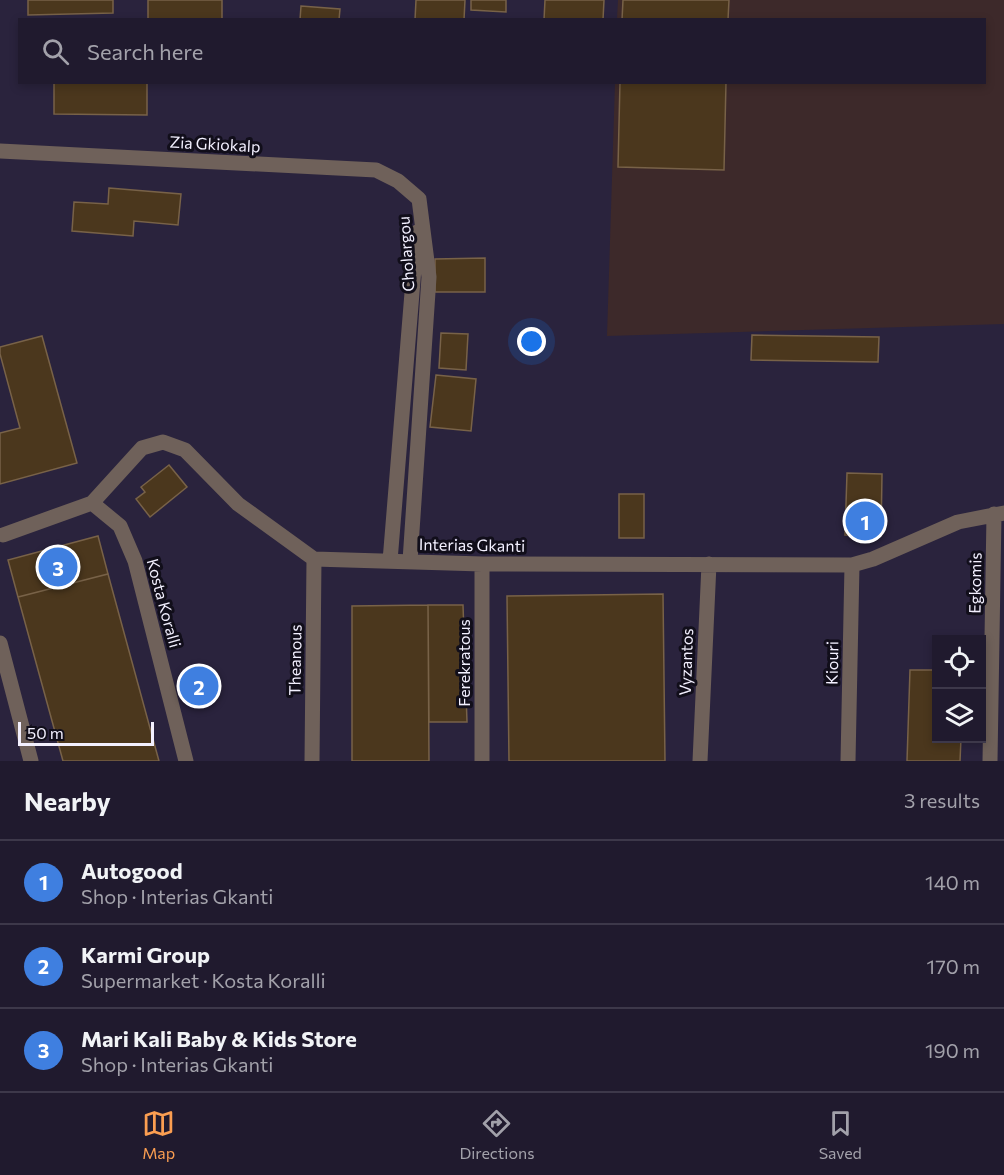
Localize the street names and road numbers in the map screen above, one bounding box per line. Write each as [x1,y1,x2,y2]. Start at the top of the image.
street label: Zia Gkiokalp [169,132,261,155]
street label: Cholargou [393,216,418,292]
street label: Interias Gkanti [419,534,525,555]
street label: Egkomis [964,552,985,614]
street label: Kosta Koralli [143,556,185,649]
street label: Ferekratous [454,619,473,707]
street label: Theanous [284,624,305,696]
street label: Vyzantos [675,628,696,696]
street label: Kiouri [822,641,841,685]

